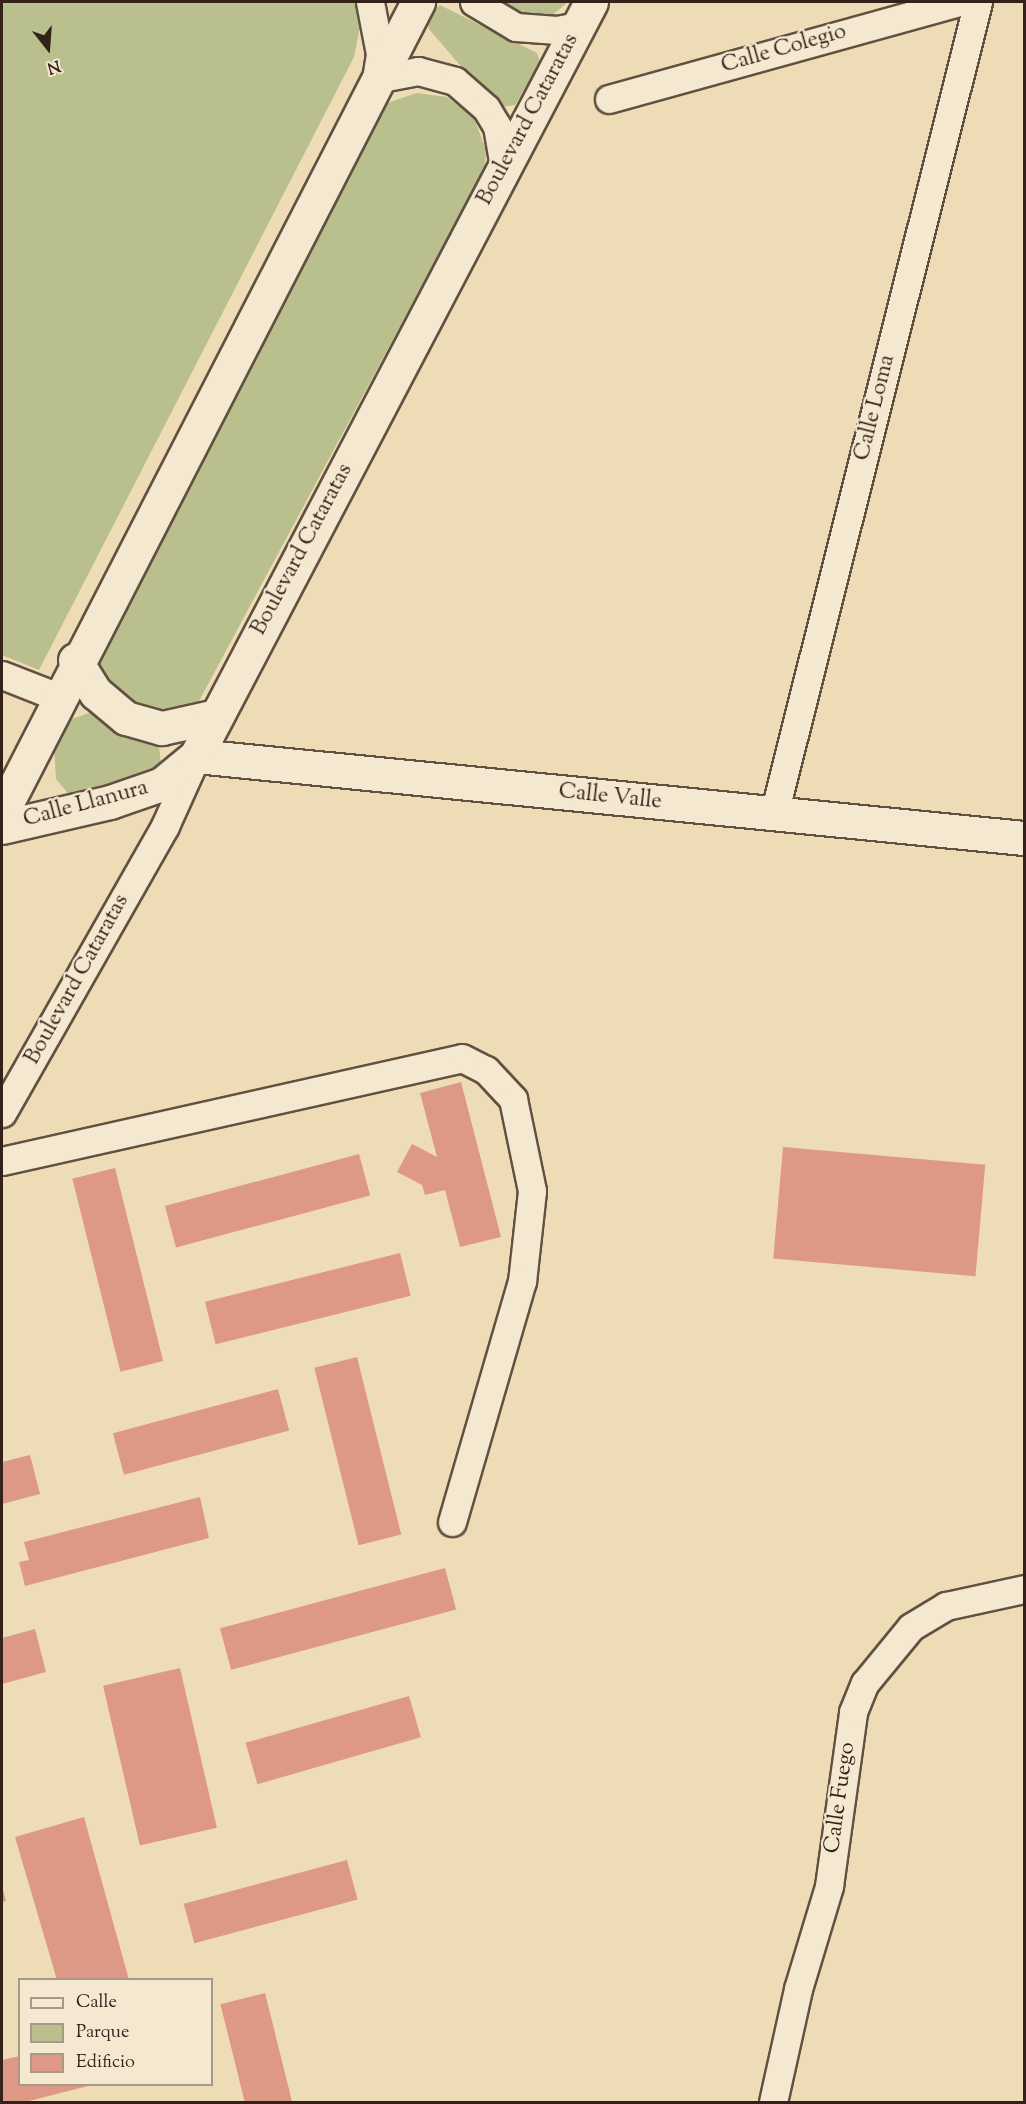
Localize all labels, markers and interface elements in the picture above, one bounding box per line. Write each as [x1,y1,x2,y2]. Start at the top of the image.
north arrow [18,18,78,78]
street label: Calle Colegio [719,20,849,80]
street label: Boulevard Cataratas [473,30,585,210]
text: N [44,53,63,79]
street label: Calle Loma [850,352,902,464]
street label: Boulevard Cataratas [247,460,359,640]
street label: Calle Llanura [21,776,151,834]
street label: Calle Valle [557,779,663,817]
street label: Boulevard Cataratas [20,890,136,1070]
street label: Calle Fuego [820,1741,862,1855]
legend [18,1978,213,2086]
text: Calle [76,1990,117,2016]
text: Parque [76,2020,129,2046]
text: Edificio [76,2050,135,2076]

